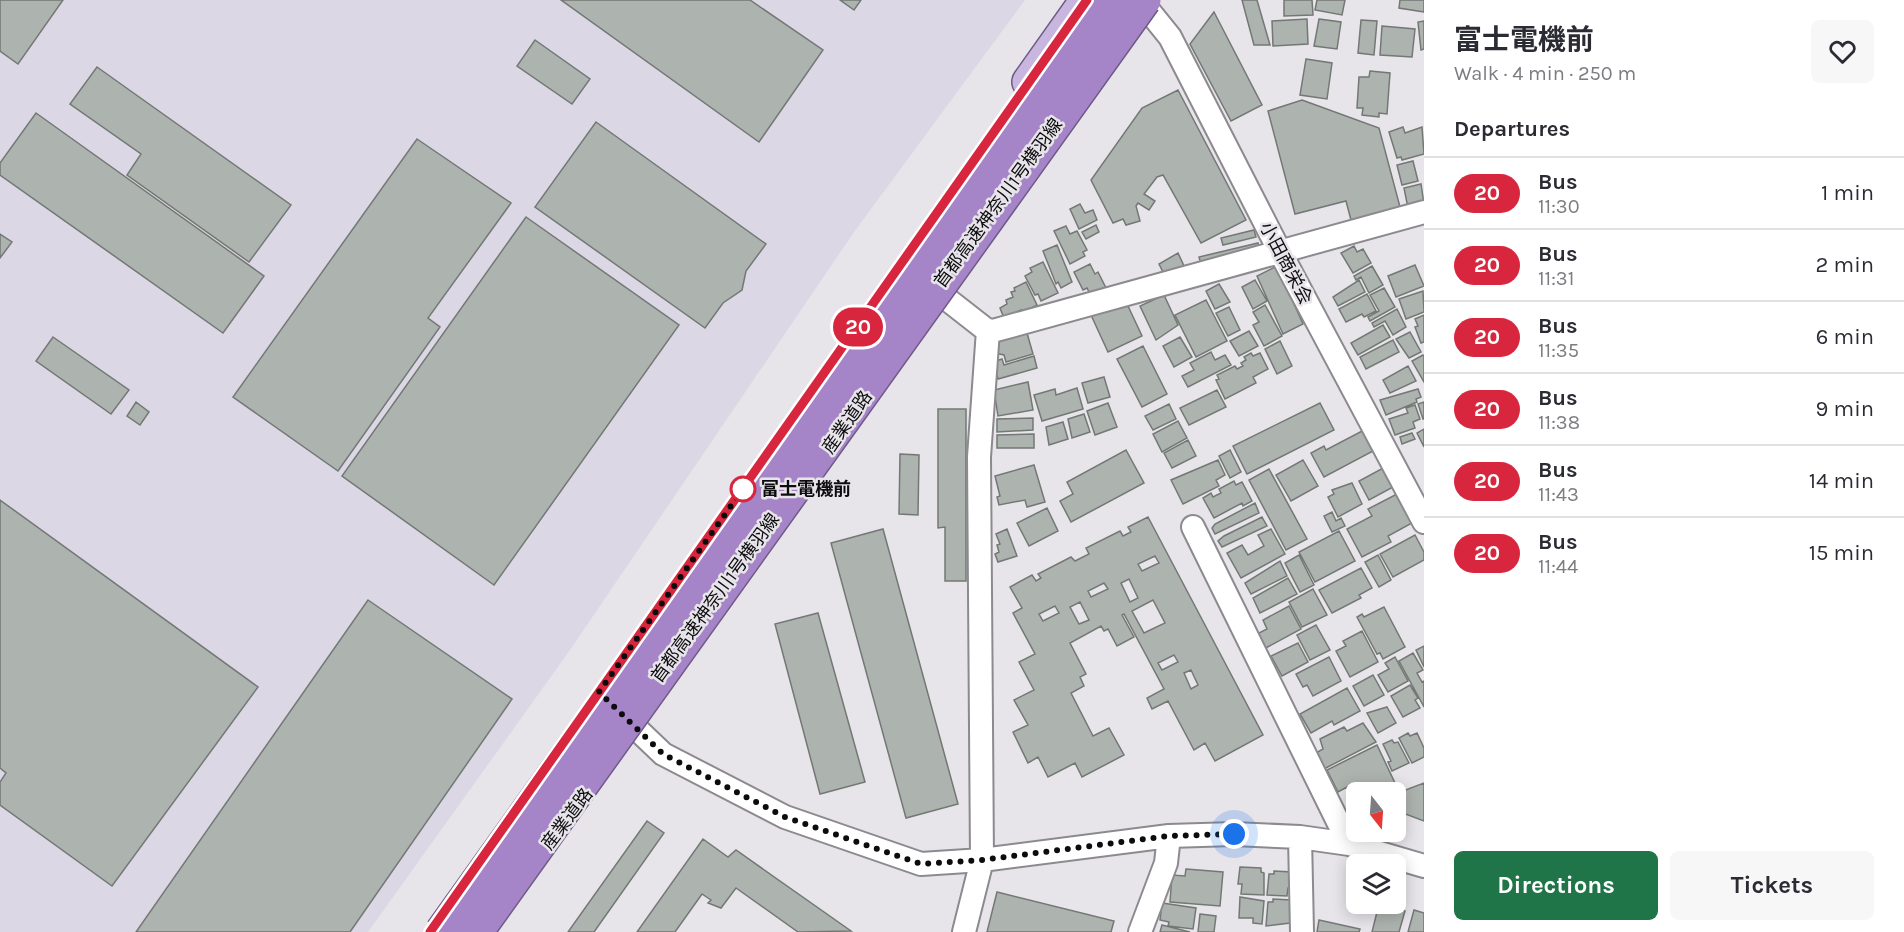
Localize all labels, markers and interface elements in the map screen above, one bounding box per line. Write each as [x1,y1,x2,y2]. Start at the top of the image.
button: heart [1811,20,1874,83]
text: 富士電機前 [1454,23,1594,56]
text: Walk · 4 min · 250 m [1454,62,1636,85]
street label: 首都高速神奈川1号横羽線 [929,114,1067,292]
text: Departures [1454,116,1570,142]
text: Bus [1538,169,1578,195]
text: 1 min [1821,180,1874,206]
text: 20 [1474,181,1500,205]
text: 11:30 [1538,195,1580,218]
street label: 小田商栄会 [1255,218,1317,308]
text: Bus [1538,241,1578,267]
text: 2 min [1816,252,1874,278]
text: 20 [1474,253,1500,277]
text: 11:31 [1538,267,1574,290]
line badge: 20 [831,308,885,346]
text: Bus [1538,313,1578,339]
text: 20 [845,315,871,339]
text: 6 min [1816,324,1874,350]
text: 20 [1474,325,1500,349]
text: 11:35 [1538,339,1579,362]
text: Bus [1538,385,1578,411]
street label: 産業道路 [817,386,877,458]
text: 9 min [1816,396,1874,422]
text: 20 [1474,397,1500,421]
text: 11:38 [1538,411,1580,434]
text: Bus [1538,457,1578,483]
text: 14 min [1809,468,1874,494]
text: 20 [1474,469,1500,493]
marker: 富士電機前 [730,476,756,502]
place label: 富士電機前 [761,478,851,500]
text: 11:43 [1538,483,1579,506]
street label: 首都高速神奈川1号横羽線 [646,509,784,687]
text: Bus [1538,529,1578,555]
text: 15 min [1809,540,1874,566]
text: 20 [1474,541,1500,565]
text: 11:44 [1538,555,1578,578]
north arrow [1346,782,1406,842]
map controls [1346,782,1406,914]
street label: 産業道路 [537,784,597,854]
your location [1219,819,1249,849]
button: Directions [1454,851,1658,920]
button: Tickets [1670,851,1874,920]
button: layers [1346,854,1406,914]

